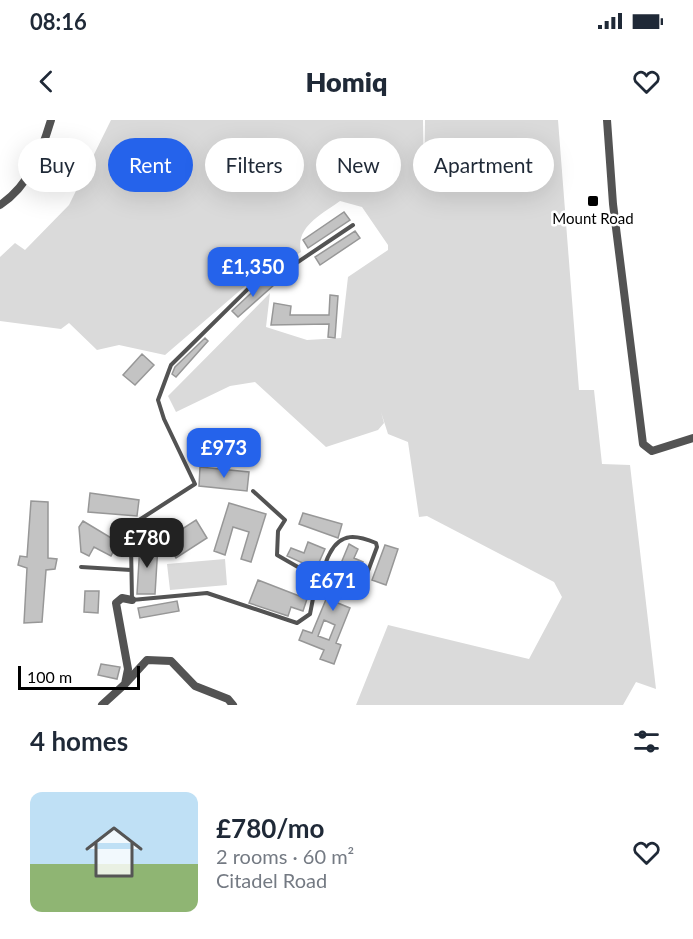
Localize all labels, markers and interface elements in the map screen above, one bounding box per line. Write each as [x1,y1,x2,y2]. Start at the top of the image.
text: 08:16 [30,8,87,35]
icon: back [30,65,63,98]
text: Homiq [306,65,387,98]
icon: heart [630,65,663,98]
chip: Buy [18,138,96,192]
chip: Rent [108,138,193,192]
chip: Filters [205,138,304,192]
chip: New [316,138,401,192]
chip: Apartment [413,138,554,192]
marker: Mount Road [586,194,600,208]
place label: Mount Road [552,209,634,227]
pin: £1,350 [204,247,302,298]
text: £1,350 [222,254,284,278]
pin: £973 [188,428,260,479]
text: £973 [201,435,247,459]
pin: £780 [111,518,183,569]
text: £780 [124,525,170,549]
pin: £671 [297,561,369,612]
text: £671 [310,568,356,592]
scale bar [18,663,140,690]
text: 100 m [27,667,72,686]
text: 4 homes [30,725,128,757]
icon: filters [630,725,663,758]
text: £780/mo [216,812,324,844]
icon: home [78,816,150,888]
icon: heart [630,836,663,869]
text: 2 rooms · 60 m² [216,844,354,868]
text: Citadel Road [216,868,327,892]

